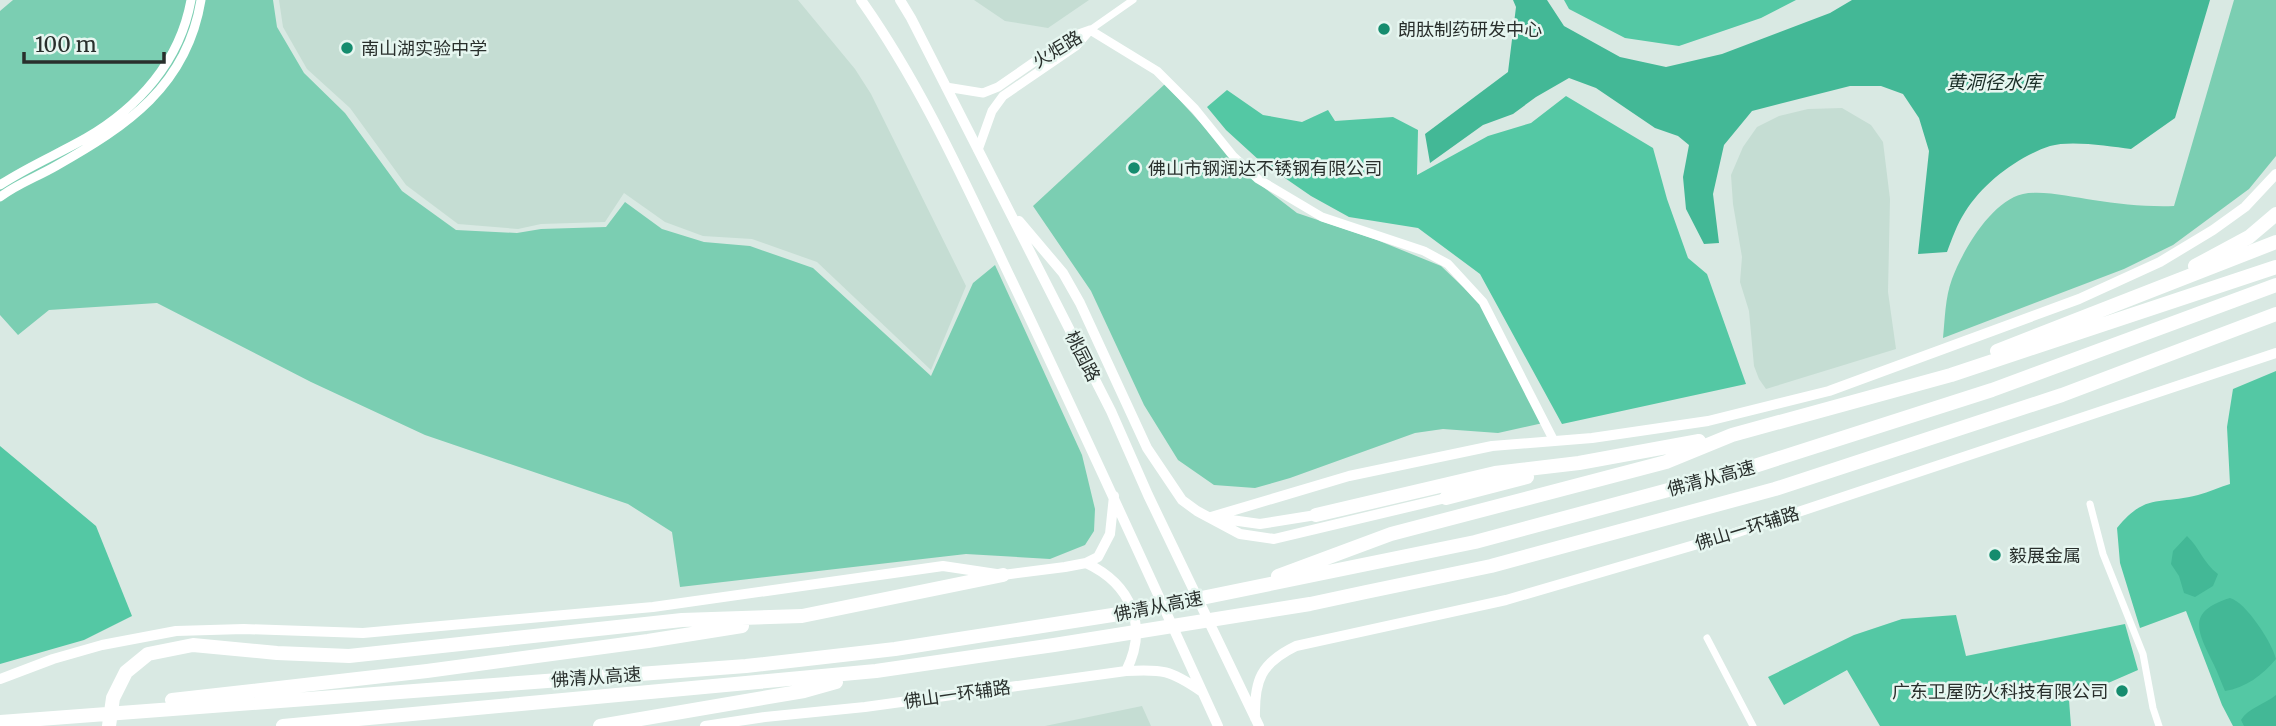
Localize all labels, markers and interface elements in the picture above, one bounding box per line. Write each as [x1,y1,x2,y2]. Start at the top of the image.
place label: 朗肽制药研发中心 [1398,18,1542,41]
scale bar [24,21,164,65]
marker: 朗肽制药研发中心 [1376,21,1392,37]
street label: 火炬路 [1028,25,1086,73]
text: 100 m [35,31,97,58]
place label: 南山湖实验中学 [361,37,487,60]
marker: 南山湖实验中学 [339,40,355,56]
water label: 黄洞径水库 [1946,70,2044,94]
place label: 佛山市钢润达不锈钢有限公司 [1148,157,1382,180]
marker: 佛山市钢润达不锈钢有限公司 [1126,160,1142,176]
street label: 桃园路 [1060,327,1106,385]
street label: 佛清从高速 [1665,455,1757,501]
street label: 佛山一环辅路 [1692,501,1802,555]
place label: 毅展金属 [2009,544,2081,567]
marker: 毅展金属 [1987,547,2003,563]
street label: 佛清从高速 [1112,586,1204,626]
street label: 佛清从高速 [550,662,642,692]
street label: 佛山一环辅路 [902,675,1012,713]
place label: 广东卫屋防火科技有限公司 [1892,680,2108,703]
marker: 广东卫屋防火科技有限公司 [2114,683,2130,699]

